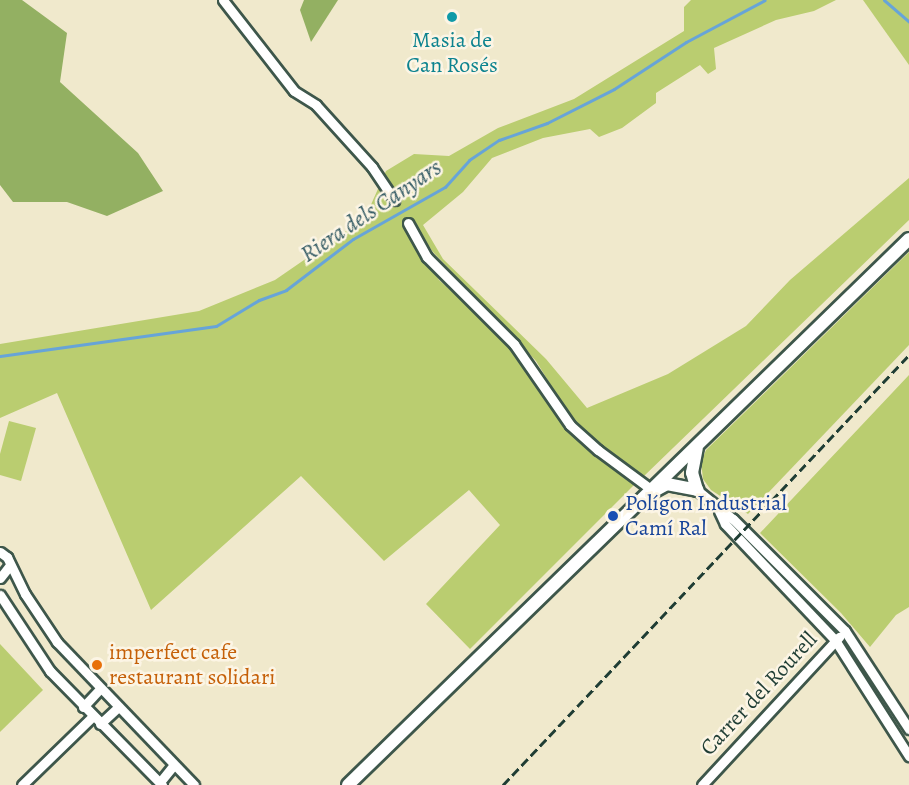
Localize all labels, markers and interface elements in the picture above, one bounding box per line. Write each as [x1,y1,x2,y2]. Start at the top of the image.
marker: Masia de Can Rosés [445,10,459,24]
place label: Masia de Can Rosés [406,27,498,78]
water label: Riera dels Canyars [295,153,447,269]
place label: Polígon Industrial Camí Ral [625,490,787,542]
marker: Polígon Industrial Camí Ral [606,509,620,523]
street label: Carrer del Rourell [695,627,823,761]
place label: imperfect cafe restaurant solidari [109,639,276,690]
marker: imperfect cafe restaurant solidari [90,658,104,672]

